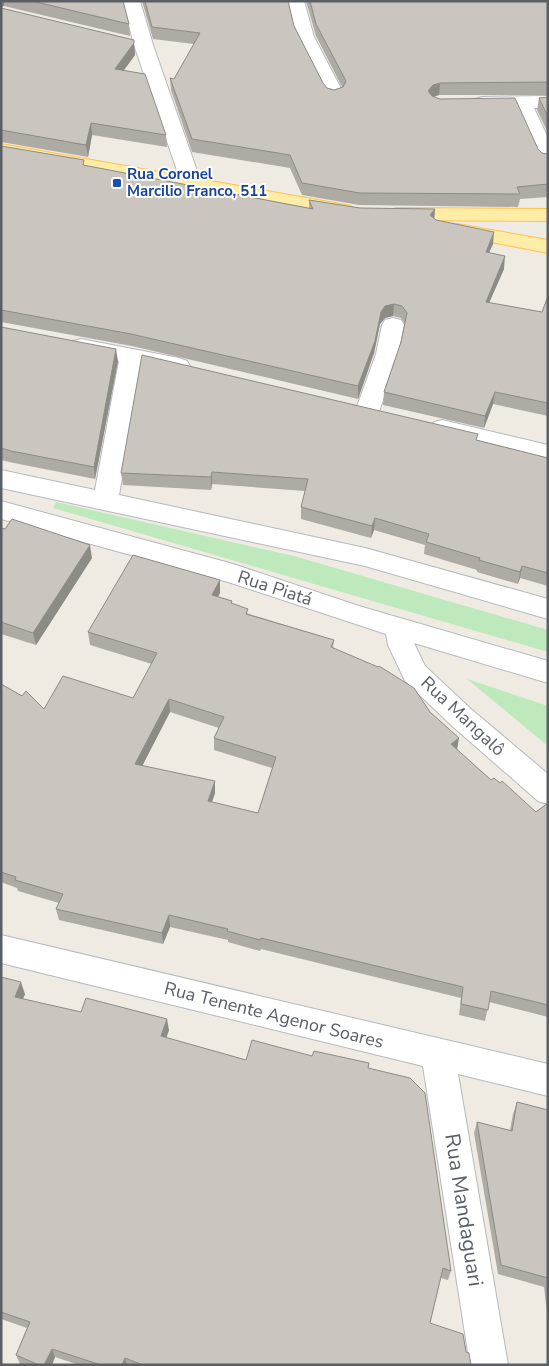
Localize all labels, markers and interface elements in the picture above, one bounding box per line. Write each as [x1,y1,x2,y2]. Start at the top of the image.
place label: Rua Coronel Marcilio Franco, 511 [127,164,267,201]
marker: Rua Coronel Marcilio Franco, 511 [111,177,123,189]
street label: Rua Piatá [235,565,315,611]
street label: Rua Mangalô [416,671,510,761]
street label: Rua Tenente Agenor Soares [162,976,386,1054]
street label: Rua Mandaguari [438,1132,490,1288]

